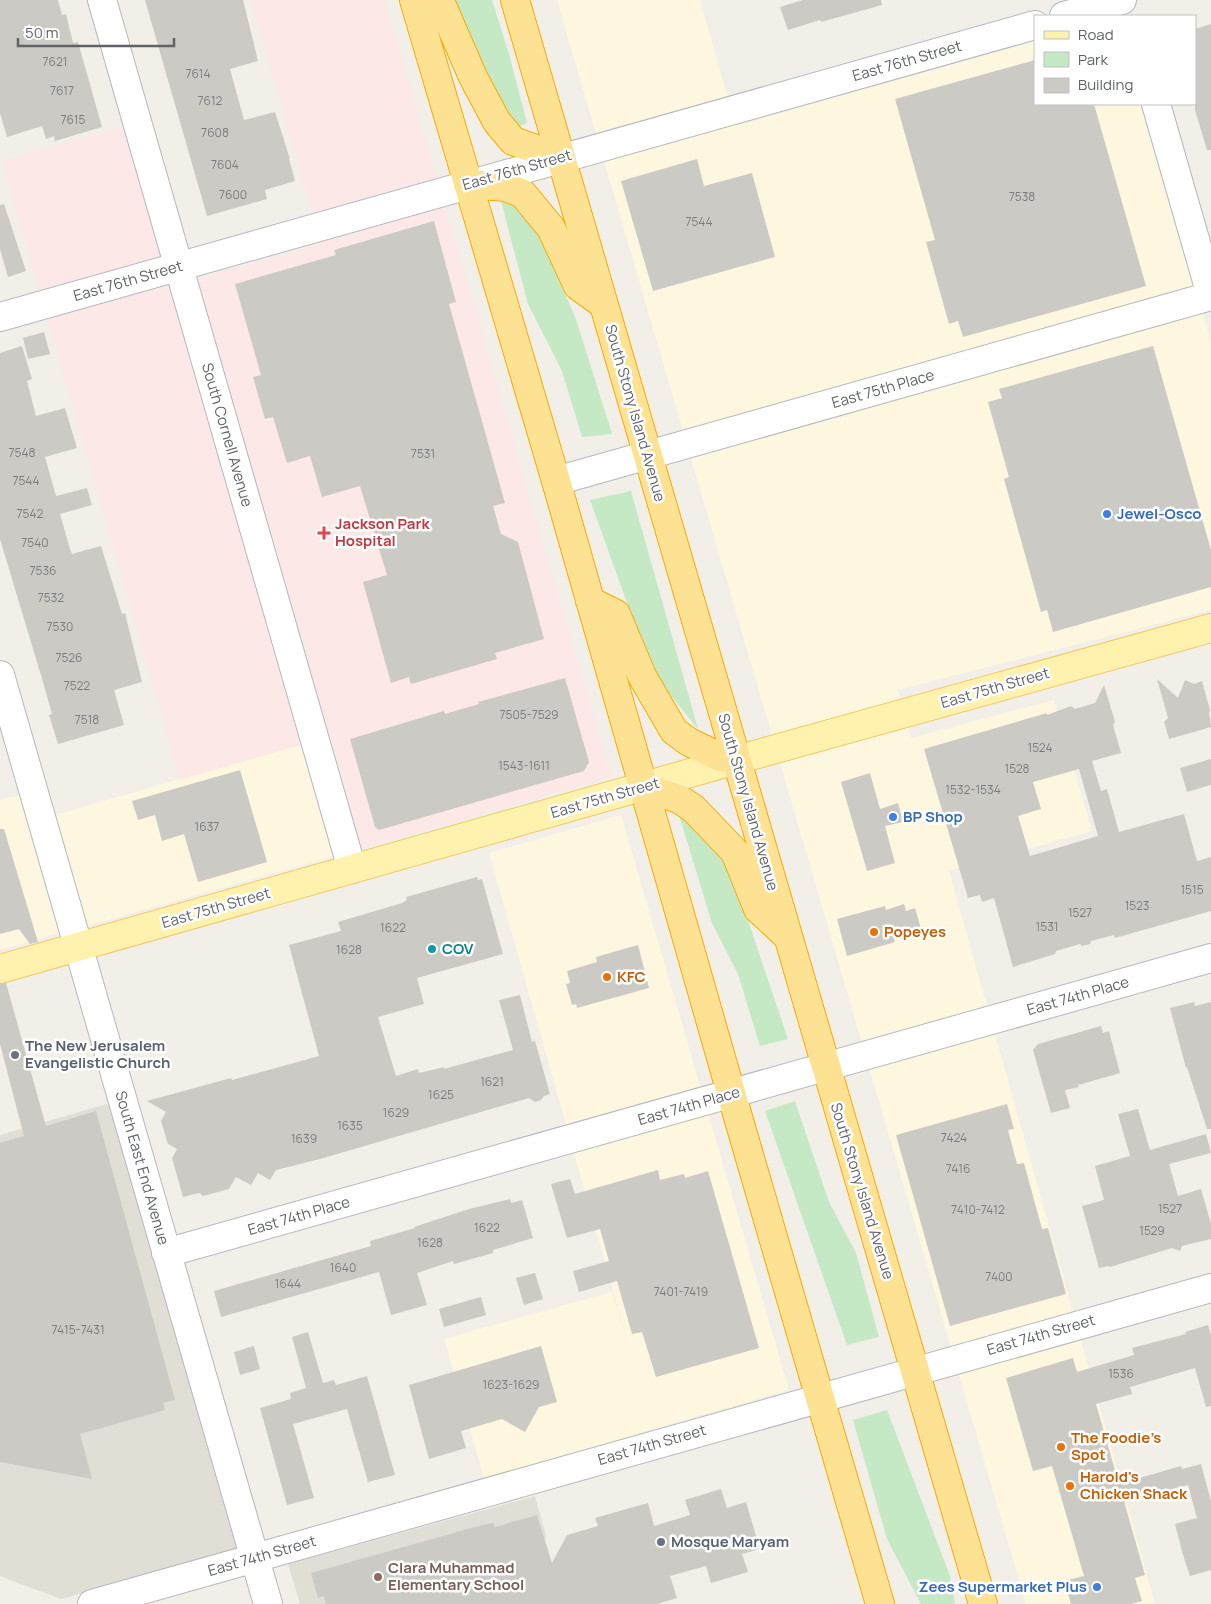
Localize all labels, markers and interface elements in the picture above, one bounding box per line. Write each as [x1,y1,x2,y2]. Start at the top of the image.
scale bar [18,15,174,47]
legend [1034,15,1196,105]
text: 50 m [25,22,59,43]
text: Road [1078,24,1114,45]
street label: East 76th Street [850,35,964,86]
text: Park [1078,49,1108,70]
house number: 7621 [43,53,68,70]
house number: 7614 [185,65,211,82]
text: Building [1078,74,1133,95]
house number: 7617 [50,82,74,99]
house number: 7612 [198,92,223,109]
house number: 7615 [61,111,86,128]
house number: 7608 [201,124,229,141]
street label: East 76th Street [460,144,574,195]
house number: 7604 [211,156,239,173]
house number: 7600 [219,186,247,203]
house number: 7538 [1009,188,1035,205]
house number: 7544 [685,213,713,230]
street label: East 76th Street [71,255,185,306]
street label: South Stony Island Avenue [600,322,671,504]
street label: South Cornell Avenue [197,360,258,510]
street label: East 75th Place [829,364,937,413]
house number: 7548 [9,444,36,461]
house number: 7531 [411,445,435,462]
house number: 7544 [12,472,40,489]
place label: Jewel-Osco [1117,503,1202,524]
house number: 7542 [17,505,44,522]
marker: Jewel-Osco [1101,508,1113,520]
place label: Jackson Park Hospital [335,513,430,551]
marker: Jackson Park Hospital [317,526,331,540]
house number: 7540 [21,534,49,551]
house number: 7536 [29,562,57,579]
house number: 7532 [38,589,64,606]
house number: 7530 [47,618,73,635]
house number: 7526 [56,649,82,666]
street label: East 75th Street [938,662,1052,713]
house number: 7522 [64,677,90,694]
house number: 7505-7529 [499,706,559,723]
house number: 7518 [75,711,99,728]
street label: South Stony Island Avenue [713,711,784,893]
house number: 1524 [1028,739,1052,756]
house number: 1543-1611 [498,757,550,774]
house number: 1528 [1004,760,1030,777]
street label: East 75th Street [548,772,662,823]
house number: 1532-1534 [945,781,1001,798]
place label: BP Shop [903,806,963,827]
marker: BP Shop [887,811,899,823]
house number: 1637 [195,818,219,835]
house number: 1515 [1180,881,1204,898]
street label: East 75th Street [159,882,273,933]
house number: 1523 [1125,897,1149,914]
house number: 1527 [1068,904,1092,921]
house number: 1531 [1036,918,1058,935]
house number: 1622 [380,919,406,936]
place label: Popeyes [884,921,946,942]
marker: Popeyes [868,926,880,938]
place label: COV [442,938,474,959]
house number: 1628 [336,941,362,958]
marker: COV [426,943,438,955]
place label: KFC [617,966,646,987]
marker: KFC [601,971,613,983]
street label: East 74th Place [1024,971,1132,1020]
place label: The New Jerusalem Evangelistic Church [25,1035,170,1073]
marker: The New Jerusalem Evangelistic Church [9,1049,21,1061]
house number: 1621 [480,1073,504,1090]
street label: East 74th Place [635,1081,743,1130]
house number: 1625 [428,1086,454,1103]
street label: South East End Avenue [110,1088,175,1248]
street label: South Stony Island Avenue [826,1100,899,1282]
house number: 1629 [383,1104,409,1121]
house number: 1635 [337,1117,363,1134]
house number: 7424 [941,1129,967,1146]
house number: 1639 [291,1130,317,1147]
house number: 7416 [946,1160,970,1177]
street label: East 74th Place [245,1191,353,1240]
house number: 1527 [1158,1200,1182,1217]
house number: 7410-7412 [951,1201,1005,1218]
house number: 1622 [474,1219,500,1236]
house number: 1529 [1139,1222,1165,1239]
house number: 1628 [417,1234,443,1251]
house number: 1640 [330,1259,356,1276]
house number: 7400 [985,1268,1013,1285]
house number: 1644 [275,1275,301,1292]
house number: 7401-7419 [654,1283,708,1300]
street label: East 74th Street [984,1309,1097,1360]
house number: 7415-7431 [51,1321,105,1338]
house number: 1536 [1108,1365,1134,1382]
house number: 1623-1629 [482,1376,540,1393]
street label: East 74th Street [595,1419,708,1470]
place label: The Foodie’s Spot [1071,1427,1161,1465]
marker: The Foodie’s Spot [1055,1441,1067,1453]
place label: Harold's Chicken Shack [1080,1466,1188,1504]
marker: Harold's Chicken Shack [1064,1480,1076,1492]
street label: East 74th Street [205,1530,318,1581]
place label: Mosque Maryam [671,1531,789,1552]
marker: Mosque Maryam [655,1536,667,1548]
place label: Clara Muhammad Elementary School [388,1557,524,1595]
marker: Clara Muhammad Elementary School [372,1571,384,1583]
place label: Zees Supermarket Plus [919,1576,1087,1597]
marker: Zees Supermarket Plus [1091,1581,1103,1593]

